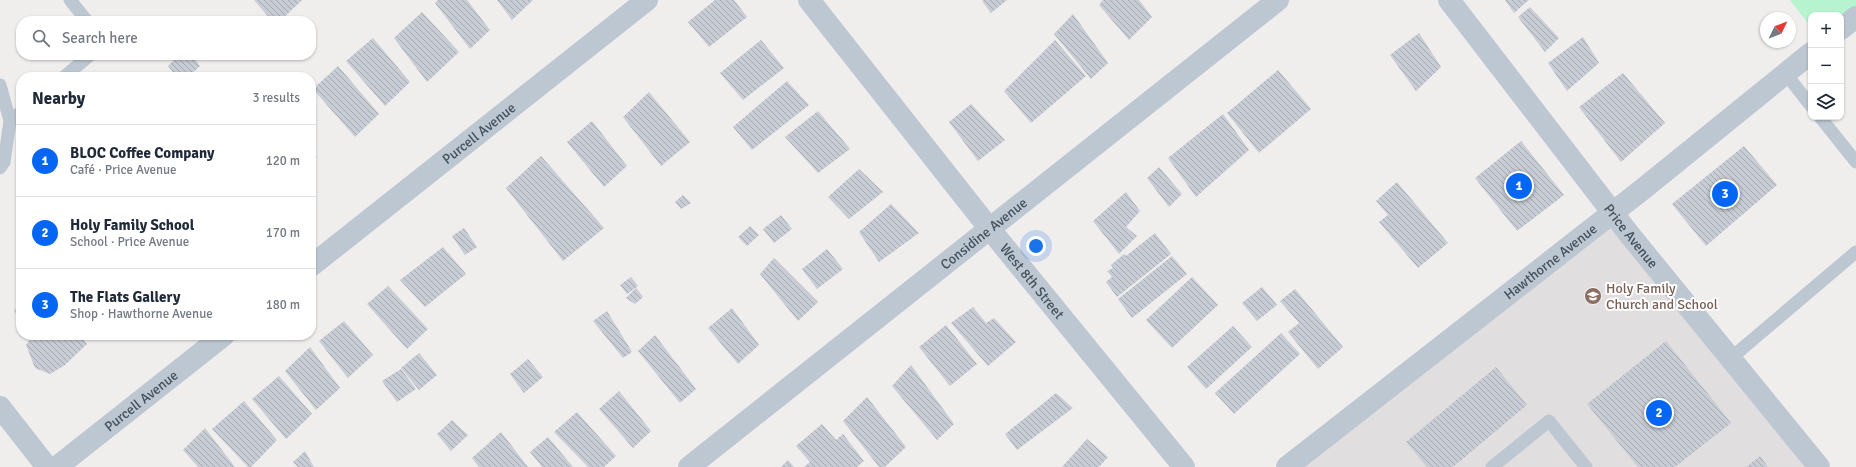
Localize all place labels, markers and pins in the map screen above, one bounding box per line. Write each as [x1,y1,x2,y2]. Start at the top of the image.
pin: 1 [1506,171,1532,201]
pin: 3 [1712,179,1738,209]
place label: Holy Family Church and School [1606,280,1718,313]
school or university icon: Holy Family Church and School [1583,286,1603,306]
pin: 2 [1646,398,1672,428]

